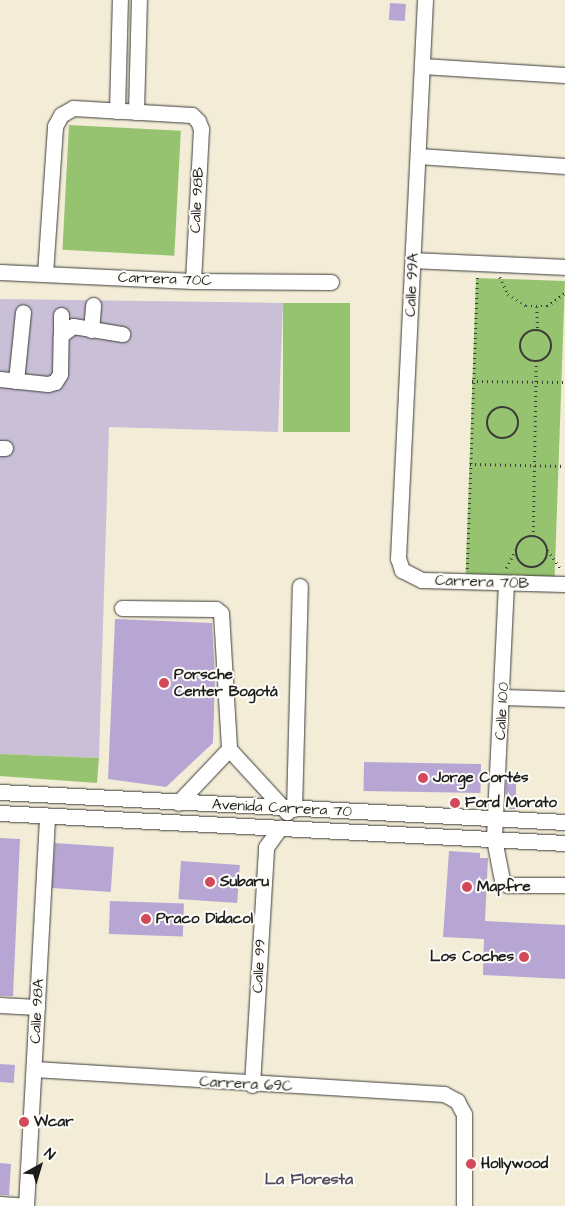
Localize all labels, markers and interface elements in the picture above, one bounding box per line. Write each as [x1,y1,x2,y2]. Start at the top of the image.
street label: Calle 98B [186,167,208,233]
street label: Calle 99A [401,253,423,317]
street label: Carrera 70C [118,268,212,290]
street label: Carrera 70B [435,571,529,593]
place label: Porsche Center Bogotá [174,665,278,700]
marker: Porsche Center Bogotá [158,677,170,689]
street label: Calle 100 [491,682,513,740]
place label: Jorge Cortés [433,769,529,787]
marker: Jorge Cortés [417,772,429,784]
place label: Ford Morato [465,794,557,812]
street label: Avenida Carrera 70 [212,795,352,821]
marker: Ford Morato [449,797,461,809]
place label: Subaru [220,873,269,891]
marker: Subaru [204,876,216,888]
place label: Mapfre [477,878,531,896]
marker: Mapfre [461,881,473,893]
place label: Praco Didacol [156,910,253,928]
marker: Praco Didacol [140,913,152,925]
street label: Calle 99 [249,938,269,994]
place label: Los Coches [430,948,514,966]
marker: Los Coches [518,951,530,963]
street label: Calle 98A [26,978,48,1044]
street label: Carrera 69C [199,1073,293,1095]
place label: Wcar [34,1113,74,1131]
marker: Wcar [18,1116,30,1128]
north arrow [15,1141,65,1191]
text: N [40,1144,59,1165]
place label: Hollywood [481,1155,548,1173]
marker: Hollywood [465,1158,477,1170]
district label: La Floresta [265,1169,353,1189]

